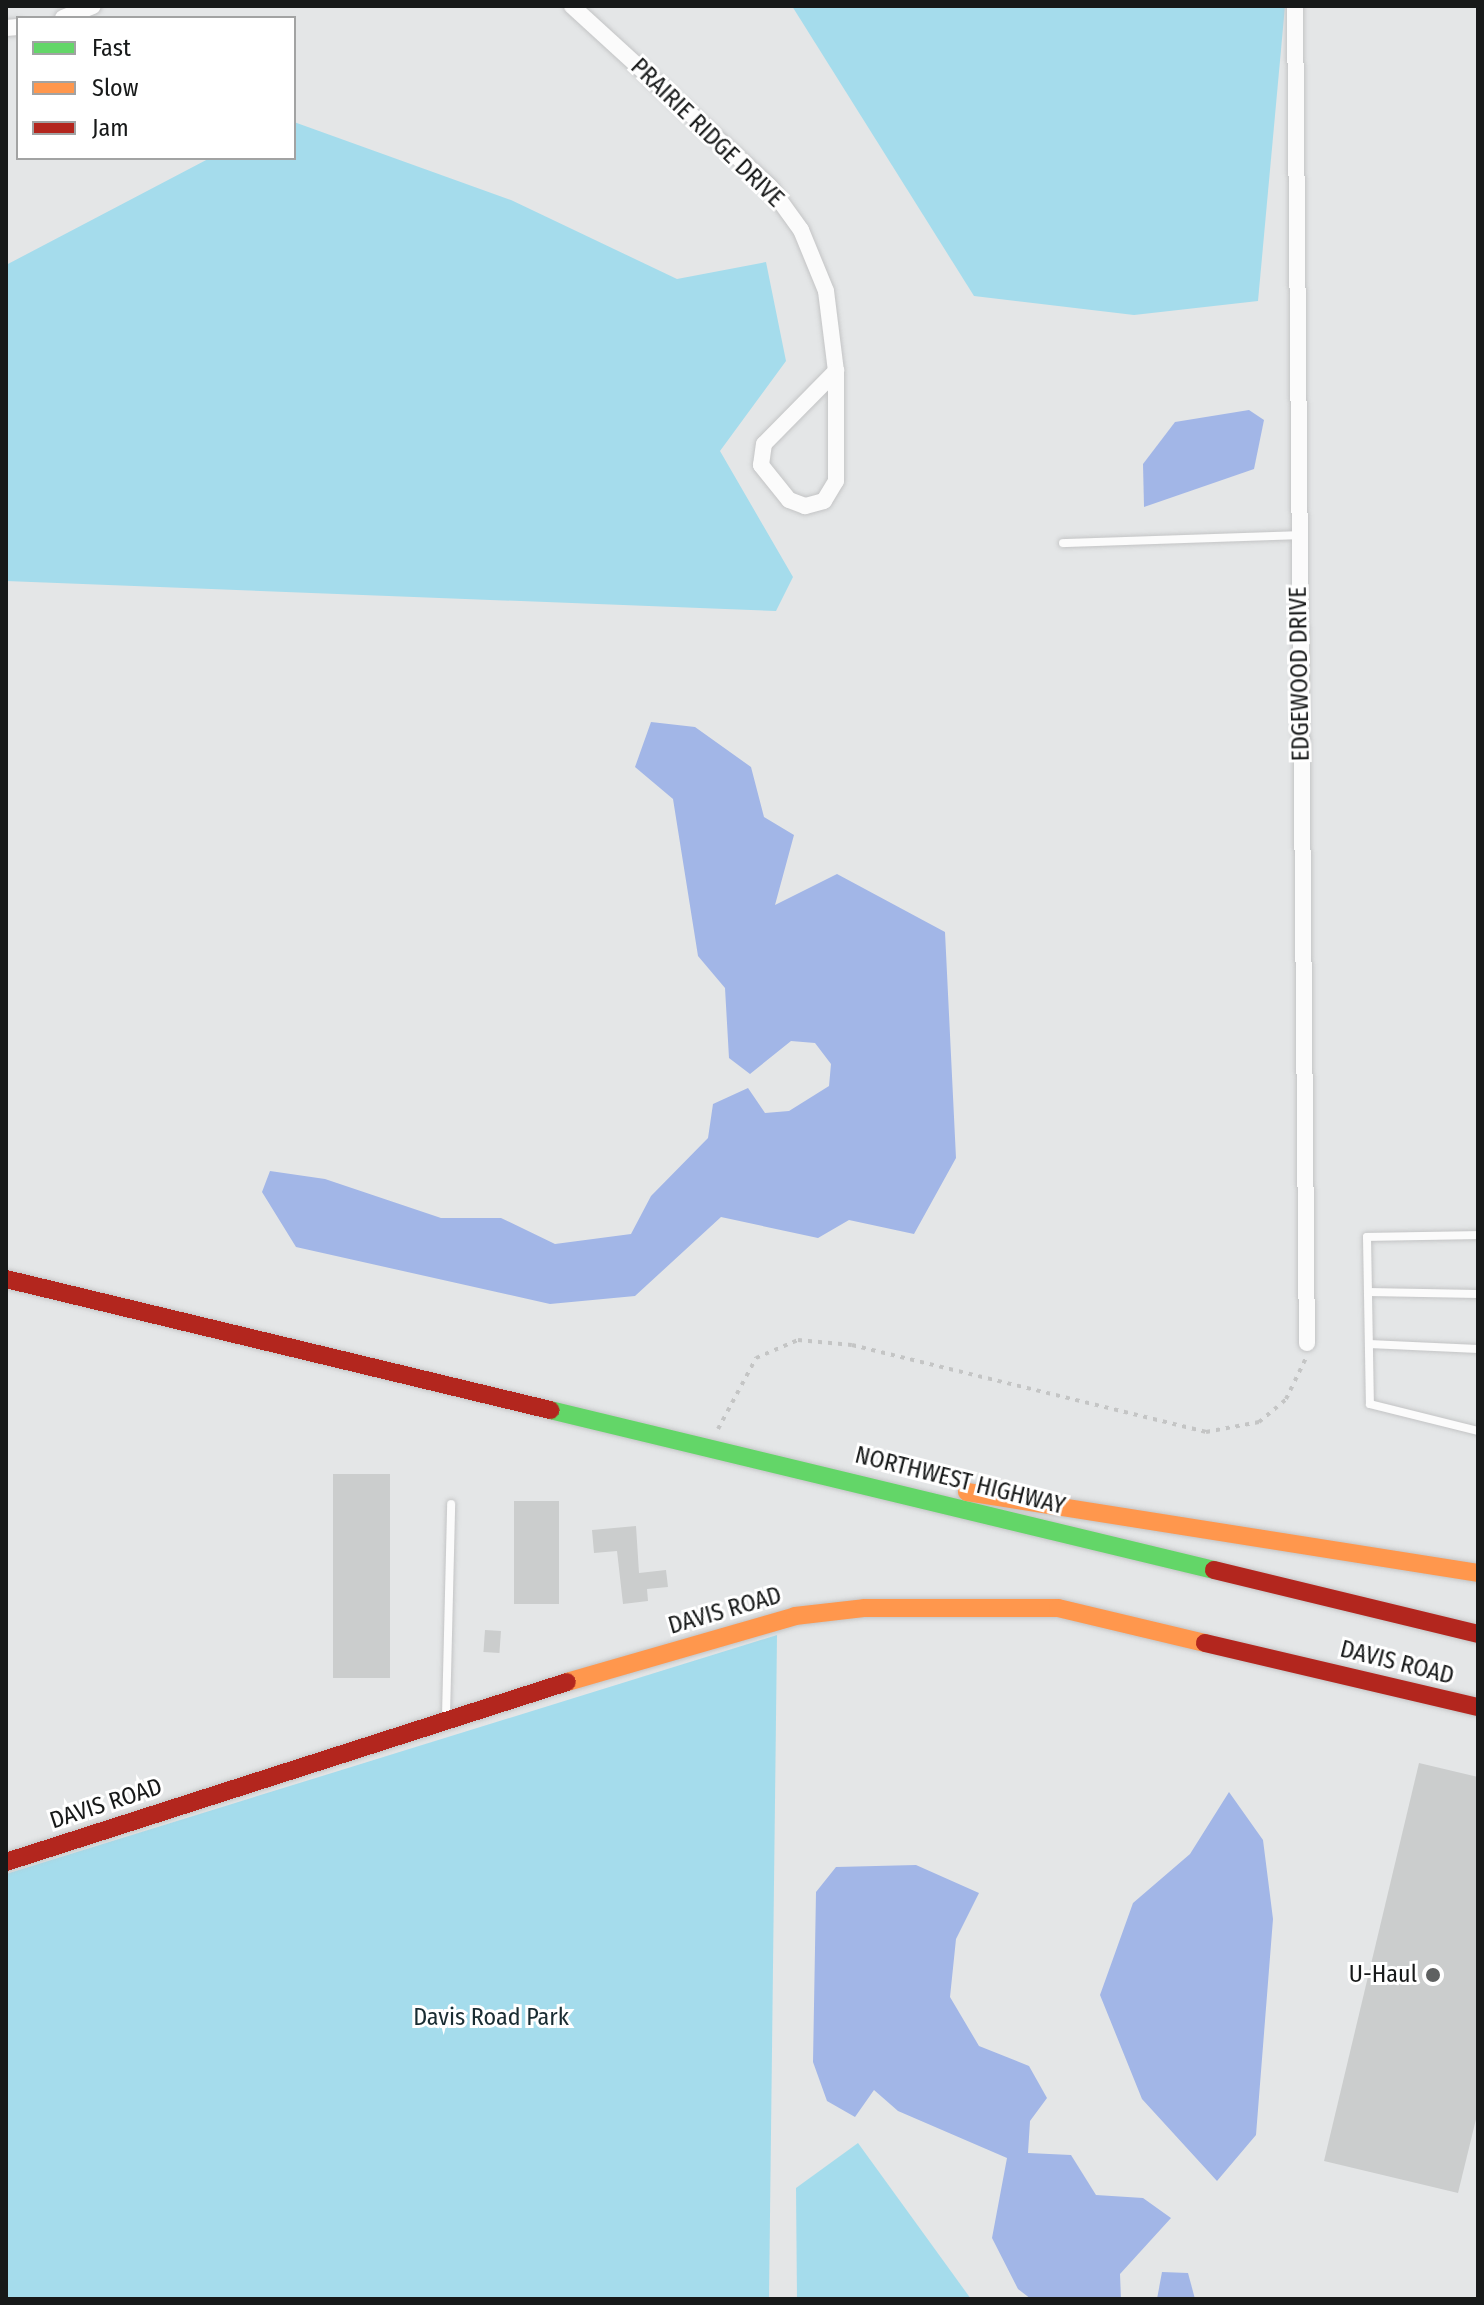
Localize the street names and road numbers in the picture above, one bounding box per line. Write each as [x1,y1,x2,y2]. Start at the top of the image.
street label: PRAIRIE RIDGE DRIVE [625,53,789,213]
street label: EDGEWOOD DRIVE [1284,586,1316,762]
street label: NORTHWEST HIGHWAY [852,1441,1068,1521]
street label: DAVIS ROAD [665,1581,785,1641]
street label: DAVIS ROAD [1337,1635,1457,1691]
street label: DAVIS ROAD [46,1772,166,1836]

